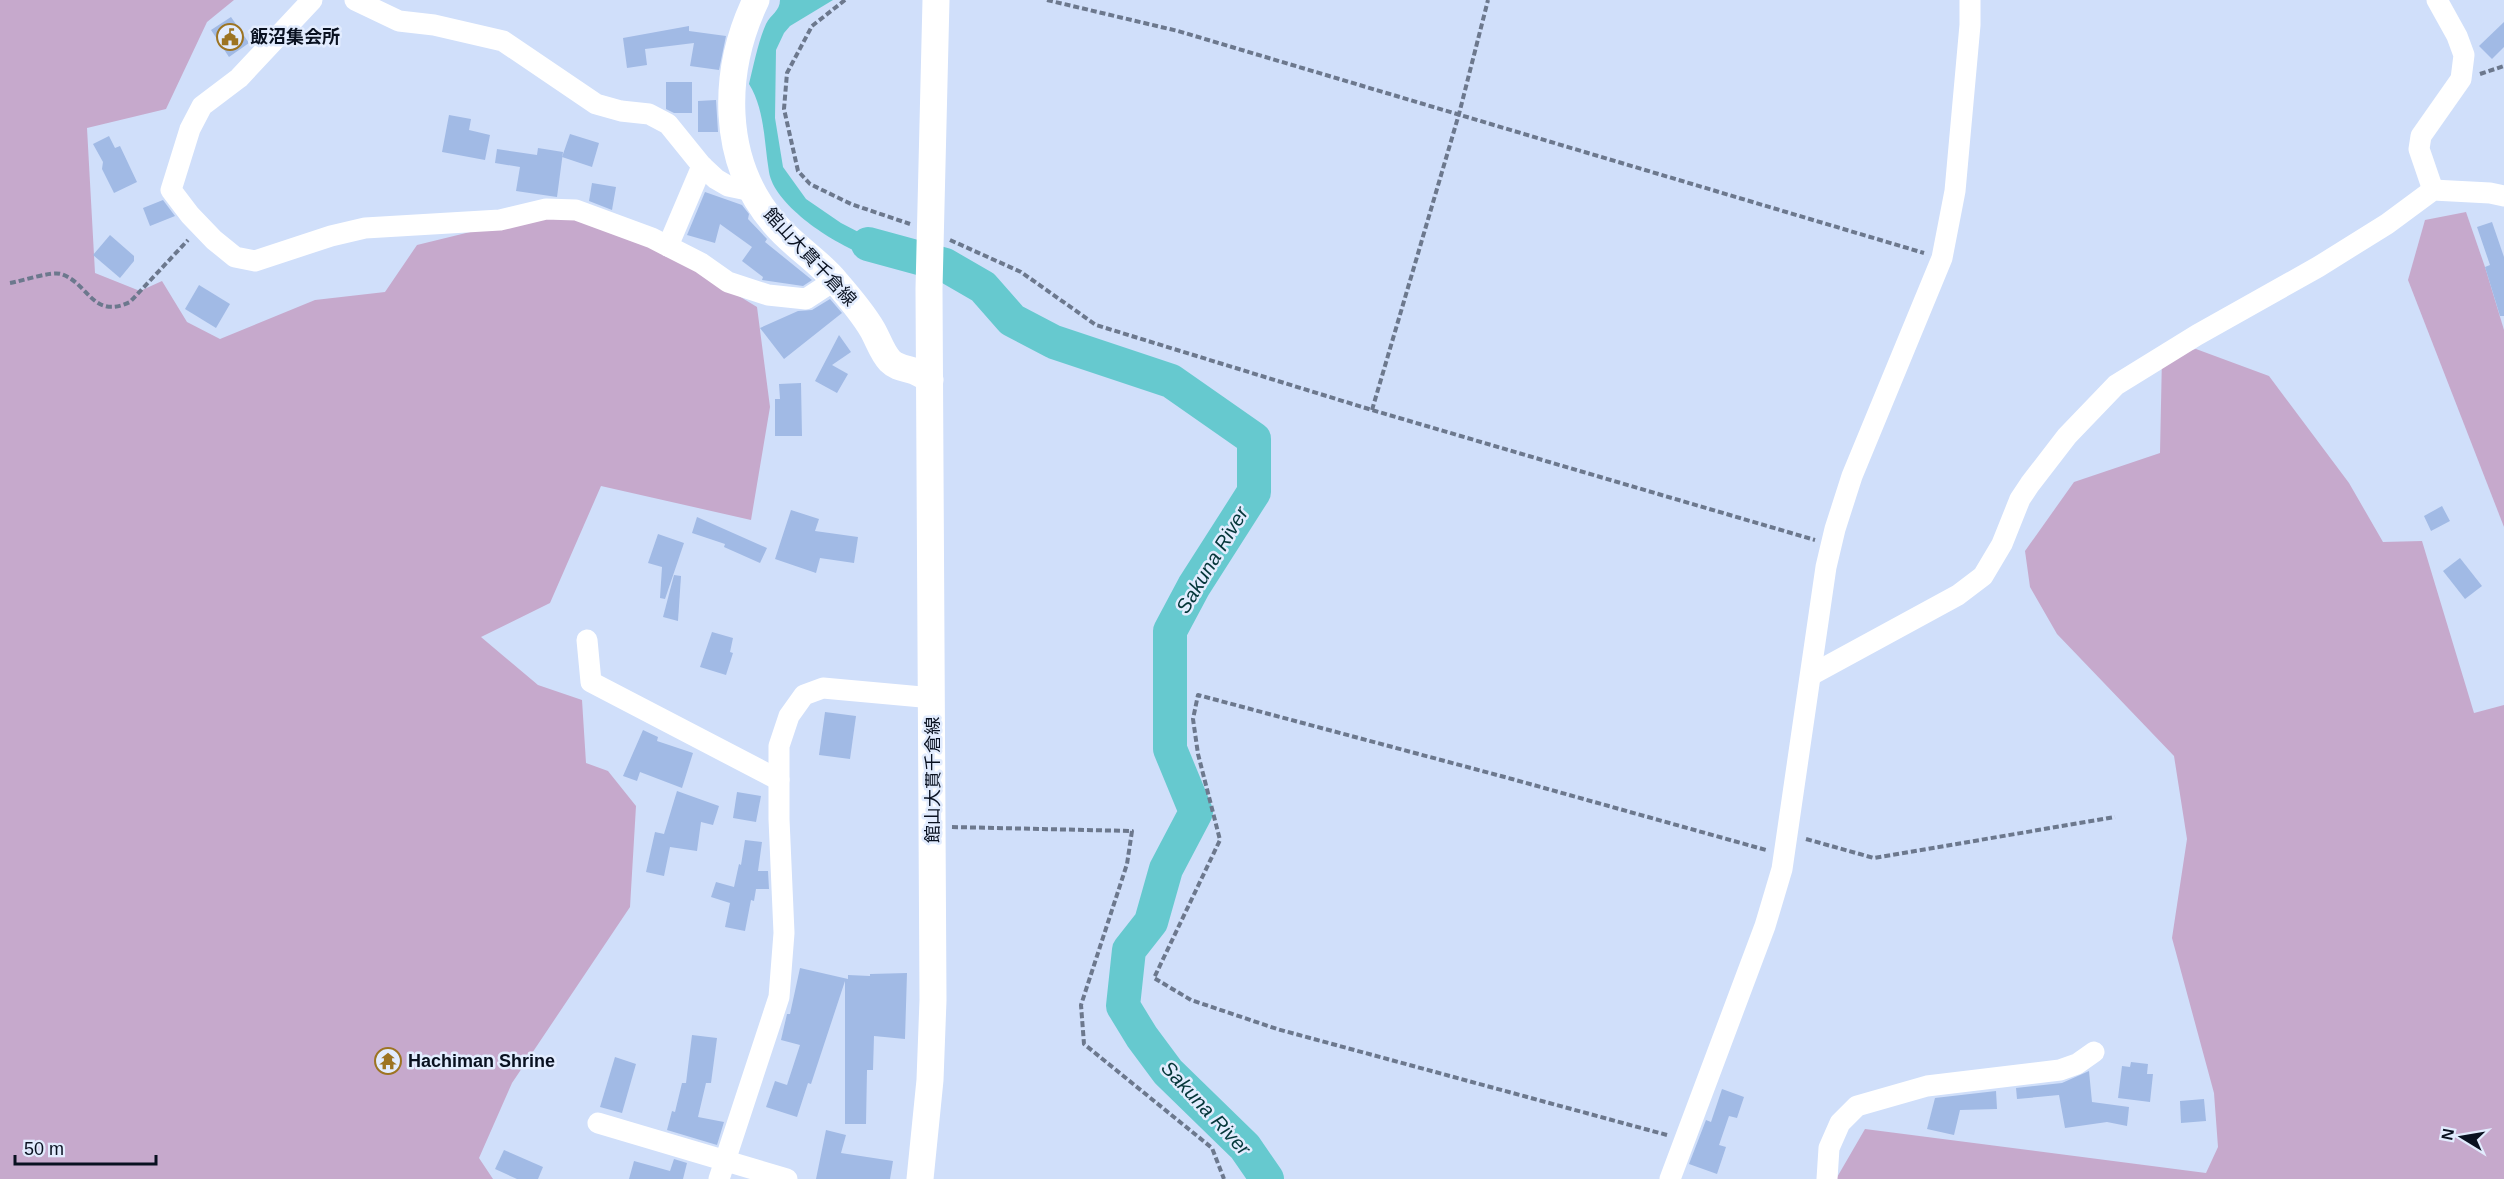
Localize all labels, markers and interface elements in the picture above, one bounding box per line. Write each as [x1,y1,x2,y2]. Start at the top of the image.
public building icon: 飯沼集会所 [215,22,245,52]
place label: 飯沼集会所 [250,27,340,47]
street label: 館山大貫千倉線 [760,204,860,310]
water label: Sakuna River [1172,502,1253,617]
street label: 館山大貫千倉線 [923,717,943,843]
temple icon: Hachiman Shrine [373,1046,403,1076]
place label: Hachiman Shrine [408,1051,555,1071]
water label: Sakuna River [1157,1057,1256,1160]
north arrow [2432,1107,2492,1167]
text: N [2438,1127,2457,1142]
scale bar [15,1128,156,1166]
text: 50 m [24,1139,64,1159]

